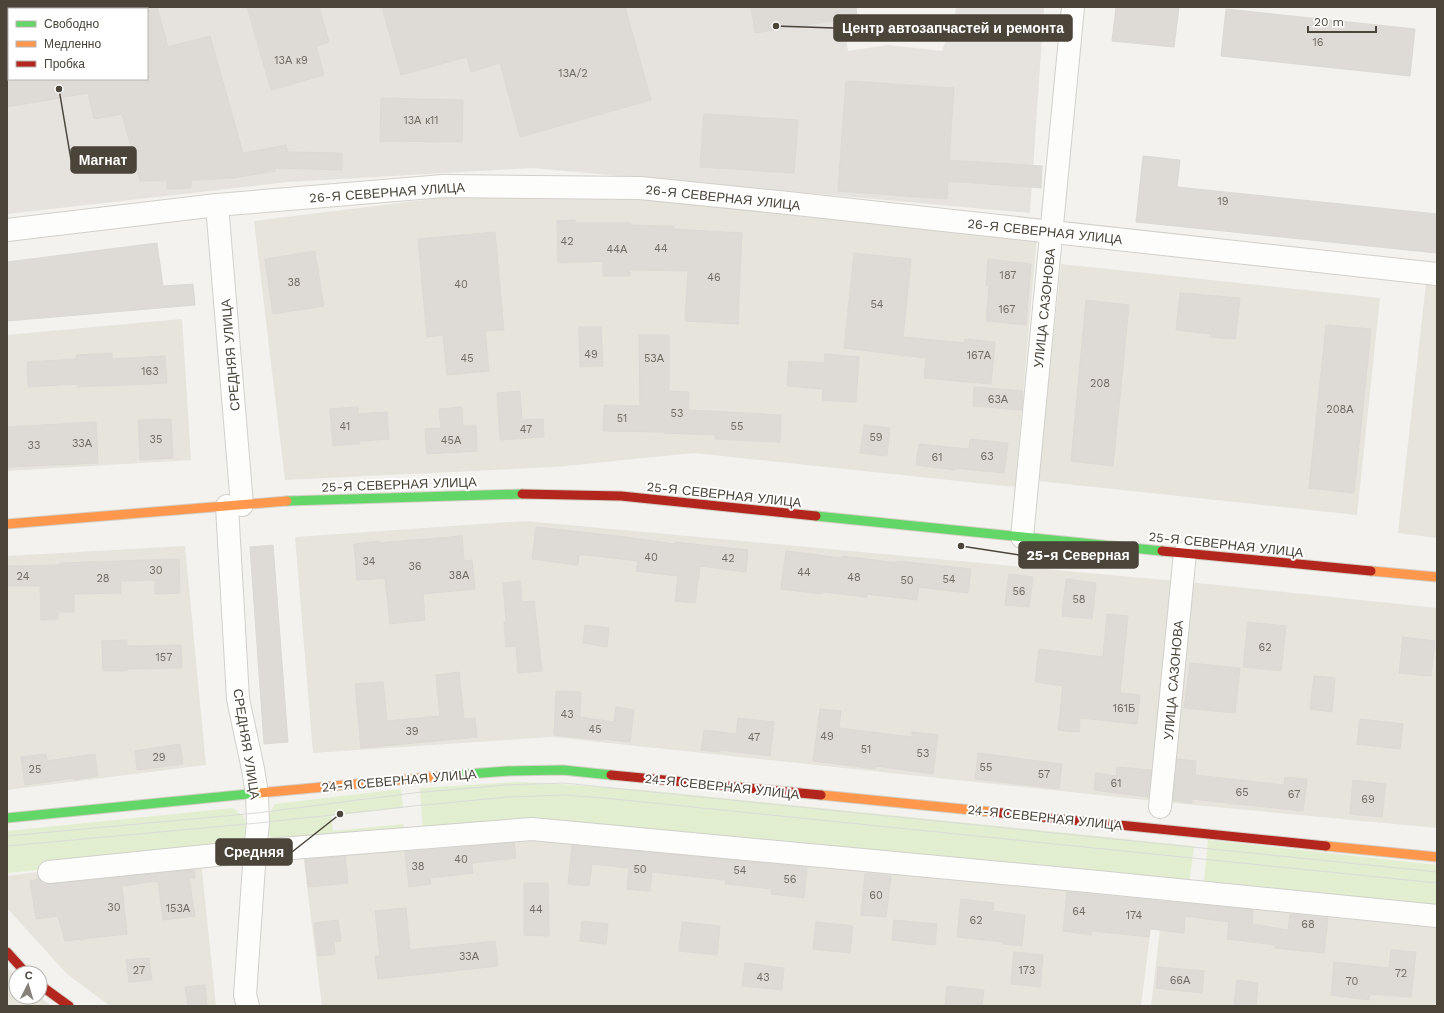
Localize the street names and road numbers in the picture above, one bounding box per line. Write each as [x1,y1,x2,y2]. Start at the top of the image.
street label: 26-Я СЕВЕРНАЯ УЛИЦА [309,180,466,205]
street label: 26-Я СЕВЕРНАЯ УЛИЦА [645,182,802,213]
street label: 26-Я СЕВЕРНАЯ УЛИЦА [967,216,1124,247]
street label: УЛИЦА САЗОНОВА [1031,247,1058,369]
street label: СРЕДНЯЯ УЛИЦА [218,298,243,411]
street label: 25-Я СЕВЕРНАЯ УЛИЦА [321,474,477,495]
street label: 25-Я СЕВЕРНАЯ УЛИЦА [646,479,802,510]
street label: 25-Я СЕВЕРНАЯ УЛИЦА [1148,529,1304,560]
street label: УЛИЦА САЗОНОВА [1161,619,1186,741]
street label: СРЕДНЯЯ УЛИЦА [230,688,263,801]
street label: 24-Я СЕВЕРНАЯ УЛИЦА [321,766,477,795]
street label: 24-Я СЕВЕРНАЯ УЛИЦА [644,771,800,802]
street label: 24-Я СЕВЕРНАЯ УЛИЦА [967,802,1123,833]

